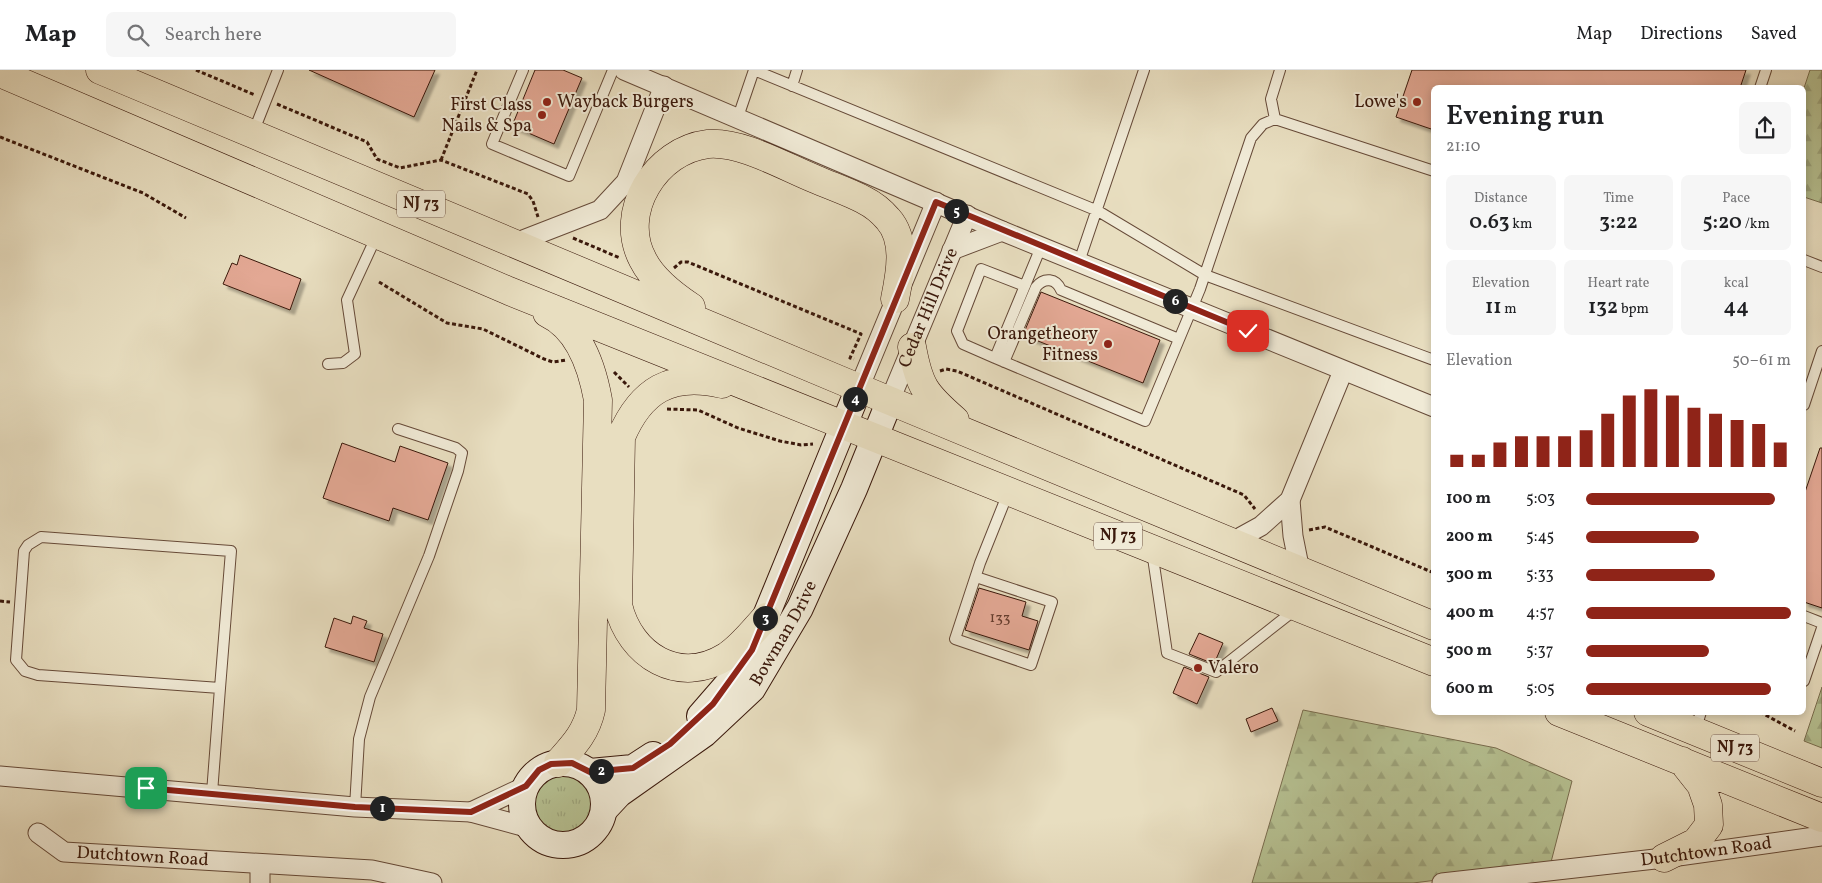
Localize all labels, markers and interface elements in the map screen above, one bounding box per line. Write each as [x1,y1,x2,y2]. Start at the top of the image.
search box [106,12,456,57]
text: Map [25,18,76,52]
icon: search [124,21,152,49]
text: Search here [164,22,262,48]
text: Map [1576,22,1612,47]
text: Directions [1640,22,1723,47]
text: Saved [1751,22,1797,47]
place label: Wayback Burgers [557,90,694,115]
place label: Lowe's [1354,90,1407,115]
place label: First Class Nails & Spa [441,93,532,139]
marker: Wayback Burgers [541,96,553,108]
marker: Lowe's [1411,96,1423,108]
text: Evening run [1446,97,1605,136]
button: share [1739,102,1791,154]
marker: First Class Nails & Spa [536,109,548,121]
text: 21:10 [1446,136,1480,158]
text: Distance [1474,189,1528,208]
text: Time [1603,189,1634,208]
text: Pace [1722,189,1750,208]
road number: NJ 73 [397,190,445,218]
pin: 5 [944,198,968,224]
text: 5 [953,202,960,221]
text: 0.63 [1469,208,1509,237]
text: 3:22 [1599,208,1638,237]
text: 5:20 [1702,208,1742,237]
text: km [1509,215,1532,234]
text: /km [1742,215,1770,234]
street label: Cedar Hill Drive [892,244,965,372]
text: Elevation [1472,274,1530,293]
text: Heart rate [1588,274,1649,293]
text: kcal [1724,274,1749,293]
pin: 6 [1162,288,1188,314]
text: 6 [1172,292,1179,311]
text: 11 [1485,293,1502,322]
text: 132 [1588,293,1618,322]
text: 44 [1723,293,1749,322]
text: m [1502,300,1517,319]
text: bpm [1618,300,1649,319]
pin [1227,310,1269,352]
icon: check [1234,317,1262,345]
place label: Orangetheory Fitness [987,322,1098,368]
marker: Orangetheory Fitness [1102,338,1114,350]
text: Elevation [1446,350,1513,372]
text: 50–61 m [1732,350,1791,372]
pin: 4 [842,386,868,412]
text: 4 [851,390,860,409]
text: 100 m [1446,488,1491,510]
text: 5:03 [1526,488,1555,510]
road number: NJ 73 [1094,522,1142,550]
text: 200 m [1446,526,1493,548]
text: 5:45 [1526,526,1554,548]
text: 300 m [1446,564,1492,586]
text: 5:33 [1526,564,1554,586]
street label: Bowman Drive [744,576,823,691]
text: 400 m [1446,602,1494,624]
text: 4:57 [1526,602,1555,624]
pin: 3 [752,606,778,630]
house number: 133 [989,608,1011,629]
text: 3 [762,609,769,628]
text: 500 m [1446,640,1492,662]
text: 5:37 [1526,640,1553,662]
place label: Valero [1208,656,1259,681]
marker: Valero [1192,662,1204,674]
text: 600 m [1446,678,1493,700]
text: 5:05 [1526,678,1555,700]
road number: NJ 73 [1711,734,1759,761]
pin: 2 [588,758,614,784]
text: 2 [598,762,605,781]
pin [125,767,167,809]
icon: arrive [132,774,160,802]
pin: 1 [370,796,394,820]
text: 1 [380,799,385,818]
street label: Dutchtown Road [1639,831,1773,873]
street label: Dutchtown Road [76,840,209,873]

